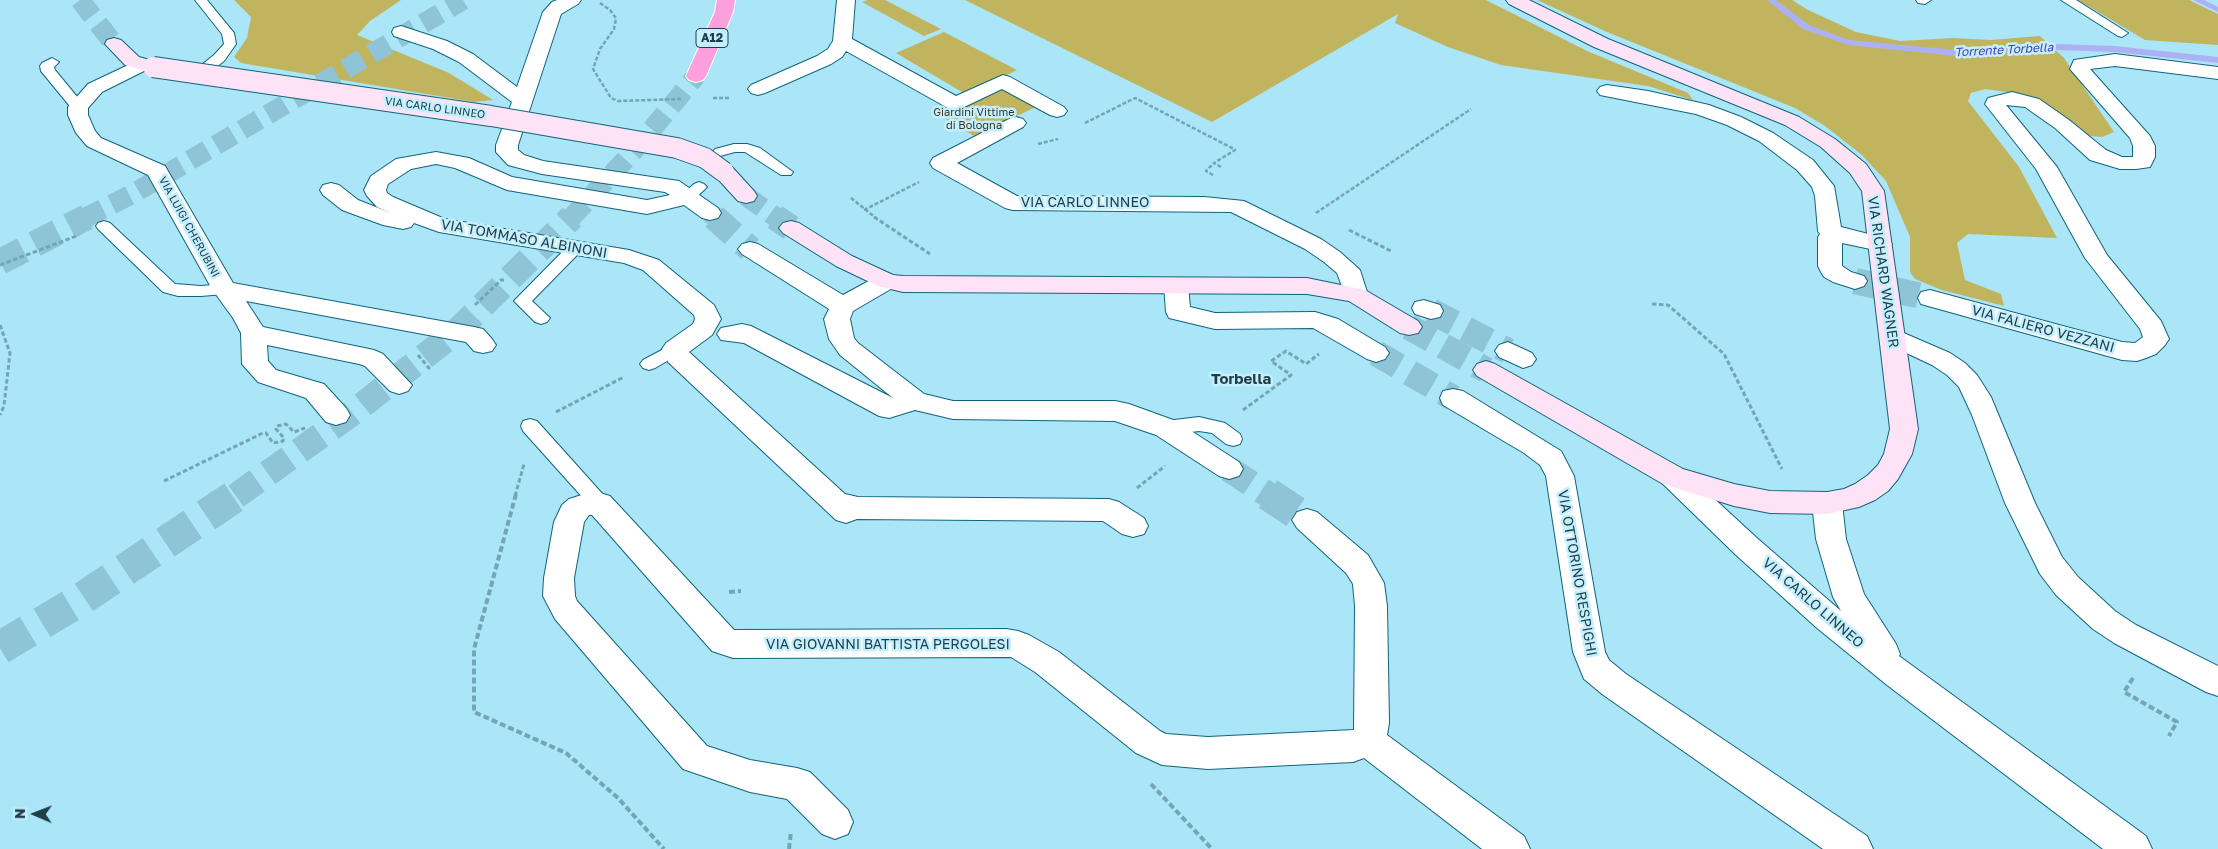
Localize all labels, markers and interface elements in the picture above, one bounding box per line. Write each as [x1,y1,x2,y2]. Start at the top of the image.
road number: A12 [696,28,728,48]
water label: Torrente Torbella [1954,40,2054,60]
street label: VIA CARLO LINNEO [384,94,486,122]
park label: Giardini Vittime di Bologna [933,106,1015,132]
street label: VIA LUIGI CHERUBINI [156,174,222,280]
street label: VIA CARLO LINNEO [1021,195,1149,211]
street label: VIA RICHARD WAGNER [1864,195,1902,349]
street label: VIA TOMMASO ALBINONI [439,216,609,262]
street label: VIA FALIERO VEZZANI [1970,302,2116,356]
district label: Torbella [1211,370,1271,388]
street label: VIA OTTORINO RESPIGHI [1554,489,1600,657]
street label: VIA CARLO LINNEO [1759,554,1867,652]
street label: VIA GIOVANNI BATTISTA PERGOLESI [766,637,1010,653]
north arrow [10,789,60,839]
text: N [11,808,28,819]

